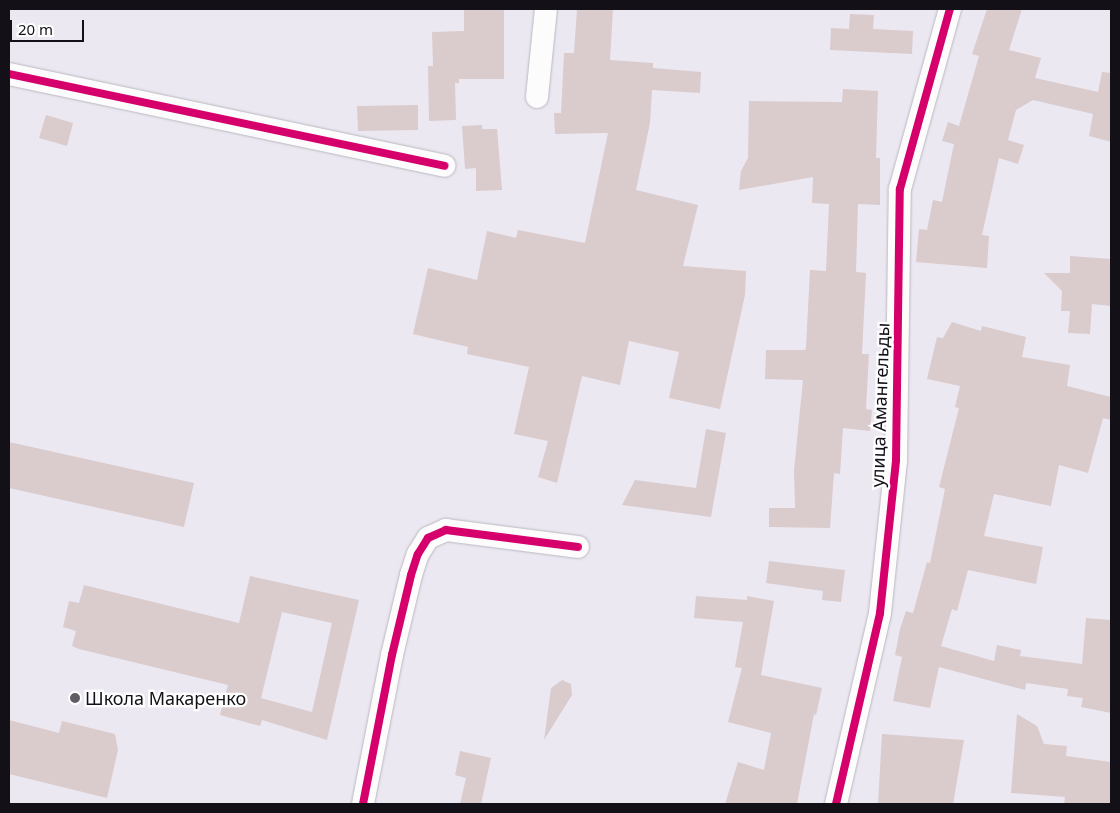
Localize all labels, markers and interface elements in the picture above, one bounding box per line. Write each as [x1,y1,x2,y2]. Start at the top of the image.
scale bar [12,10,86,42]
text: 20 m [18,19,53,39]
street label: улица Амангельды [866,322,894,488]
place label: Школа Макаренко [85,687,246,709]
marker: Школа Макаренко [69,692,81,704]

